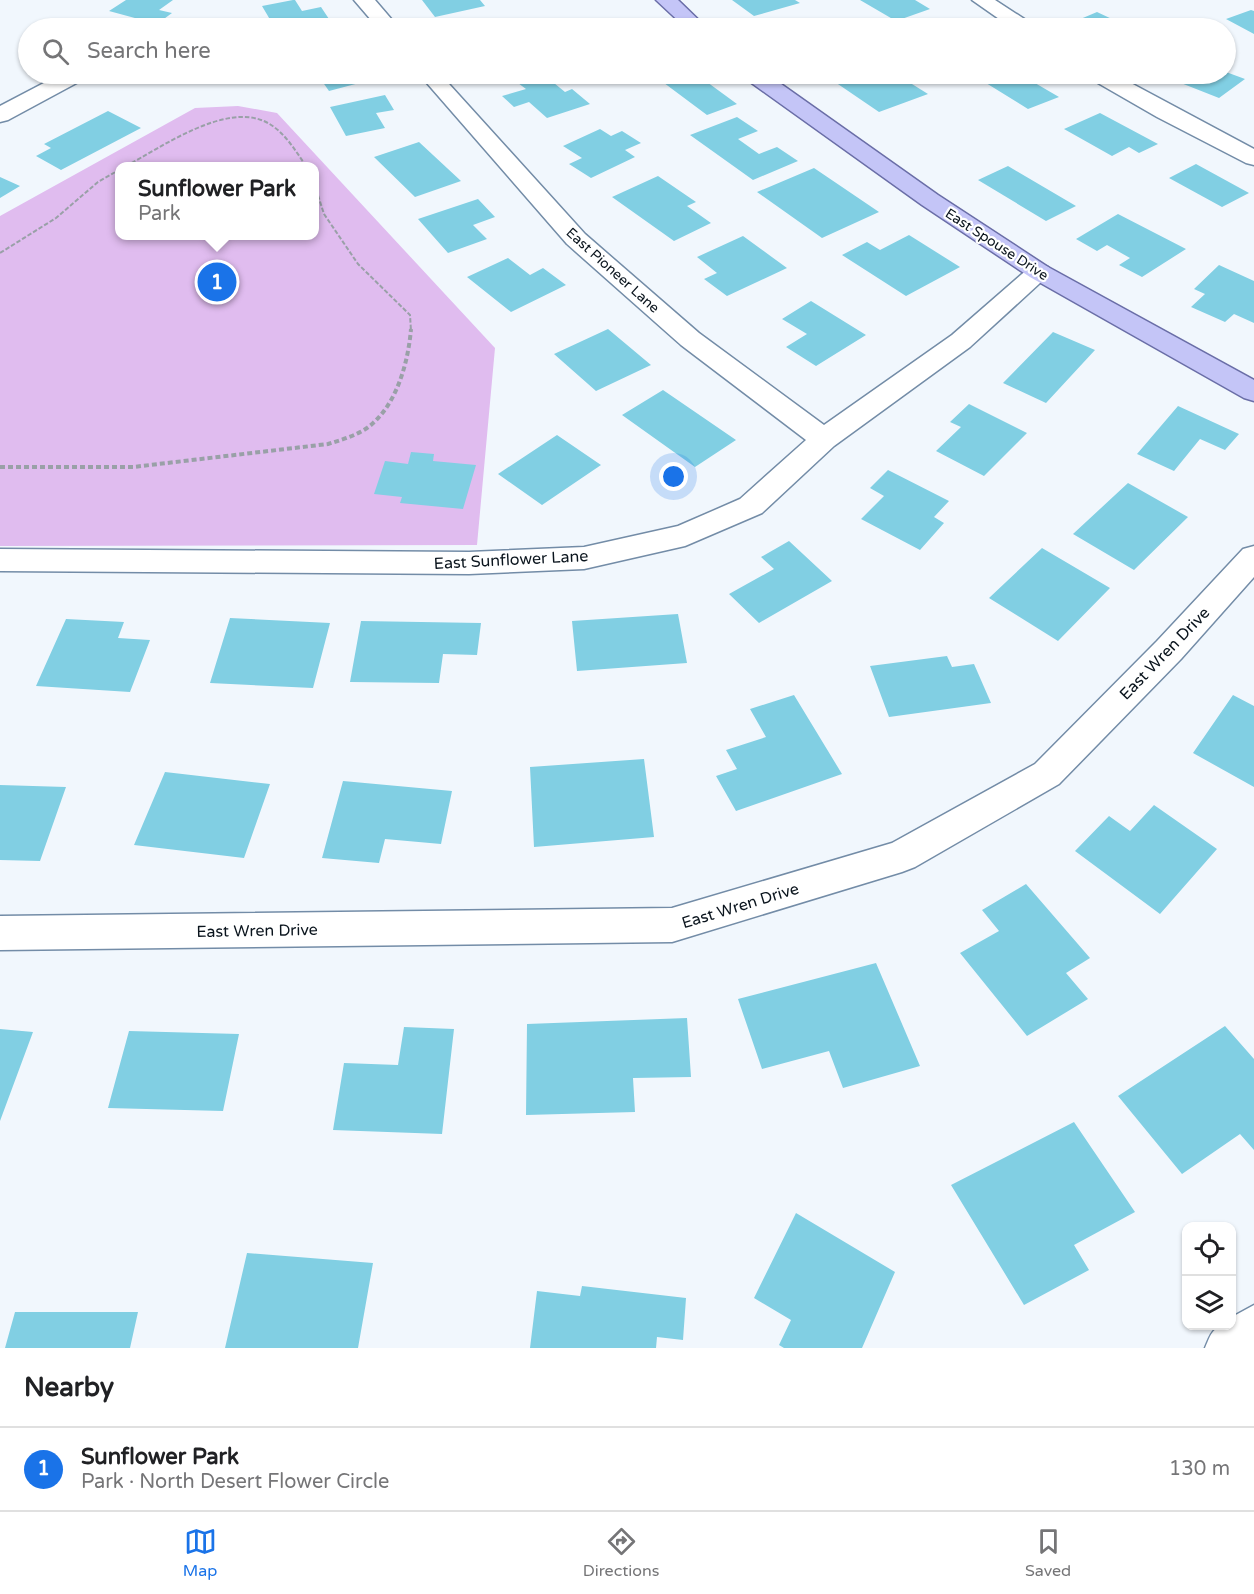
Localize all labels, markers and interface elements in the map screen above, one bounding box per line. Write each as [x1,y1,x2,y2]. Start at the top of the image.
search box [18,18,1236,84]
icon: search [39,35,72,68]
text: Search here [87,38,211,64]
popup [115,162,319,240]
text: Sunflower Park [138,176,296,202]
text: Park [138,202,181,226]
street label: East Spouse Drive [942,205,1052,284]
street label: East Pioneer Lane [563,224,663,317]
pin: 1 [198,260,236,304]
your location [659,462,688,491]
street label: East Sunflower Lane [433,546,589,574]
street label: East Wren Drive [1115,603,1214,704]
street label: East Wren Drive [679,879,801,933]
street label: East Wren Drive [196,920,318,942]
map controls [1182,1222,1236,1330]
button: locate [1182,1222,1236,1276]
button: layers [1182,1276,1236,1330]
text: Nearby [24,1372,114,1403]
text: Sunflower Park [81,1444,239,1470]
text: 1 [37,1457,50,1481]
text: 130 m [1169,1457,1230,1481]
text: Park · North Desert Flower Circle [81,1470,389,1494]
tab: Map [183,1525,217,1581]
tab: Directions [583,1525,659,1581]
tab: Saved [1025,1525,1071,1581]

